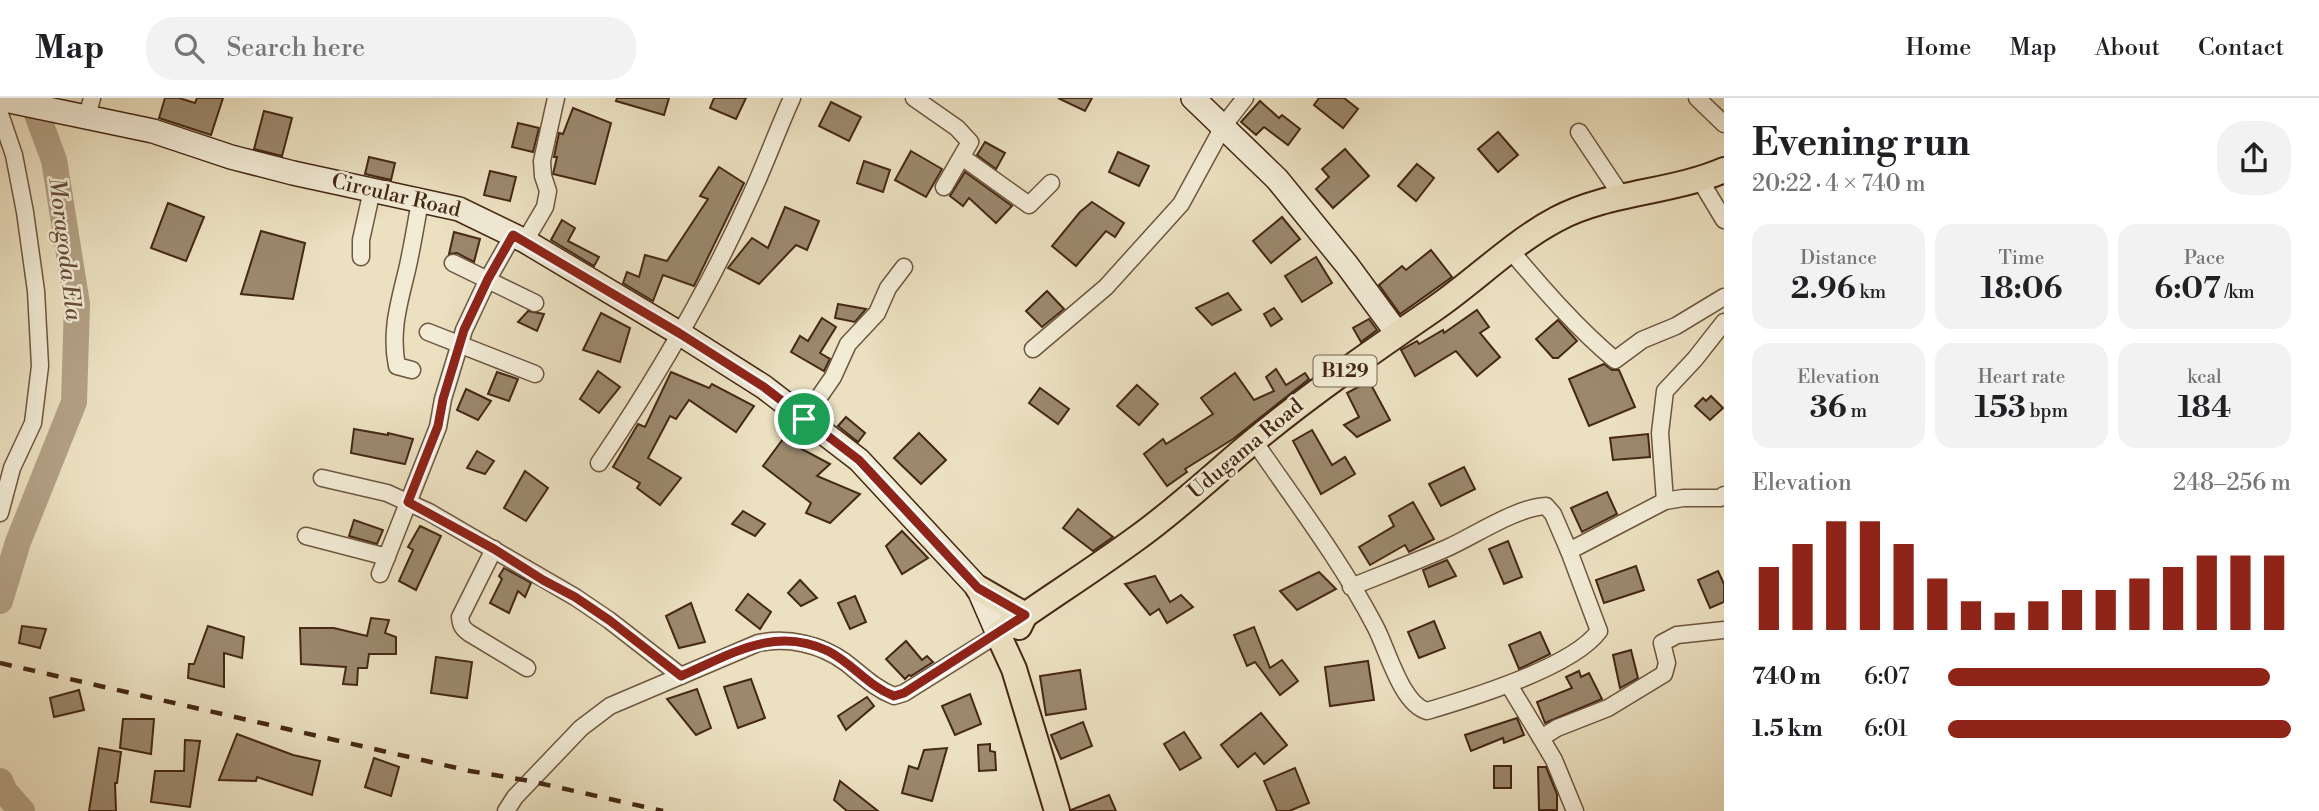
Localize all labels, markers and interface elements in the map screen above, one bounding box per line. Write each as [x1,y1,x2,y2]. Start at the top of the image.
search box [146,17,636,80]
text: Map [35,28,104,69]
icon: search [170,29,208,67]
text: Search here [226,32,365,64]
text: Home [1906,33,1971,63]
text: Map [2009,33,2057,63]
text: About [2095,33,2160,63]
text: Contact [2198,33,2284,63]
text: Evening run [1752,120,1970,167]
button: share [2217,121,2291,195]
street label: Circular Road [329,169,463,223]
text: 20:22 · 4 × 740 m [1752,170,1926,198]
water label: Moragoda Ela [42,176,88,322]
text: Distance [1800,246,1877,270]
text: Time [1999,246,2044,270]
text: Pace [2184,246,2225,270]
text: 2.96 [1791,270,1856,308]
text: 18:06 [1981,270,2062,308]
text: 6:07 [2154,270,2221,308]
text: km [1856,280,1886,304]
text: /km [2221,280,2255,304]
road number: B129 [1314,356,1376,386]
text: Elevation [1797,365,1880,389]
text: Heart rate [1978,365,2065,389]
text: kcal [2187,365,2222,389]
pin [774,389,834,449]
text: 36 [1810,389,1847,427]
text: 153 [1975,389,2026,427]
text: 184 [2178,389,2231,427]
street label: Udugama Road [1183,393,1309,505]
text: m [1847,399,1867,423]
text: bpm [2026,399,2068,423]
icon: arrive [785,400,823,438]
text: Elevation [1752,469,1852,497]
text: 248–256 m [2173,469,2291,497]
text: 740 m [1752,663,1821,691]
text: 6:07 [1864,663,1910,691]
text: 1.5 km [1752,715,1823,743]
text: 6:01 [1864,715,1908,743]

